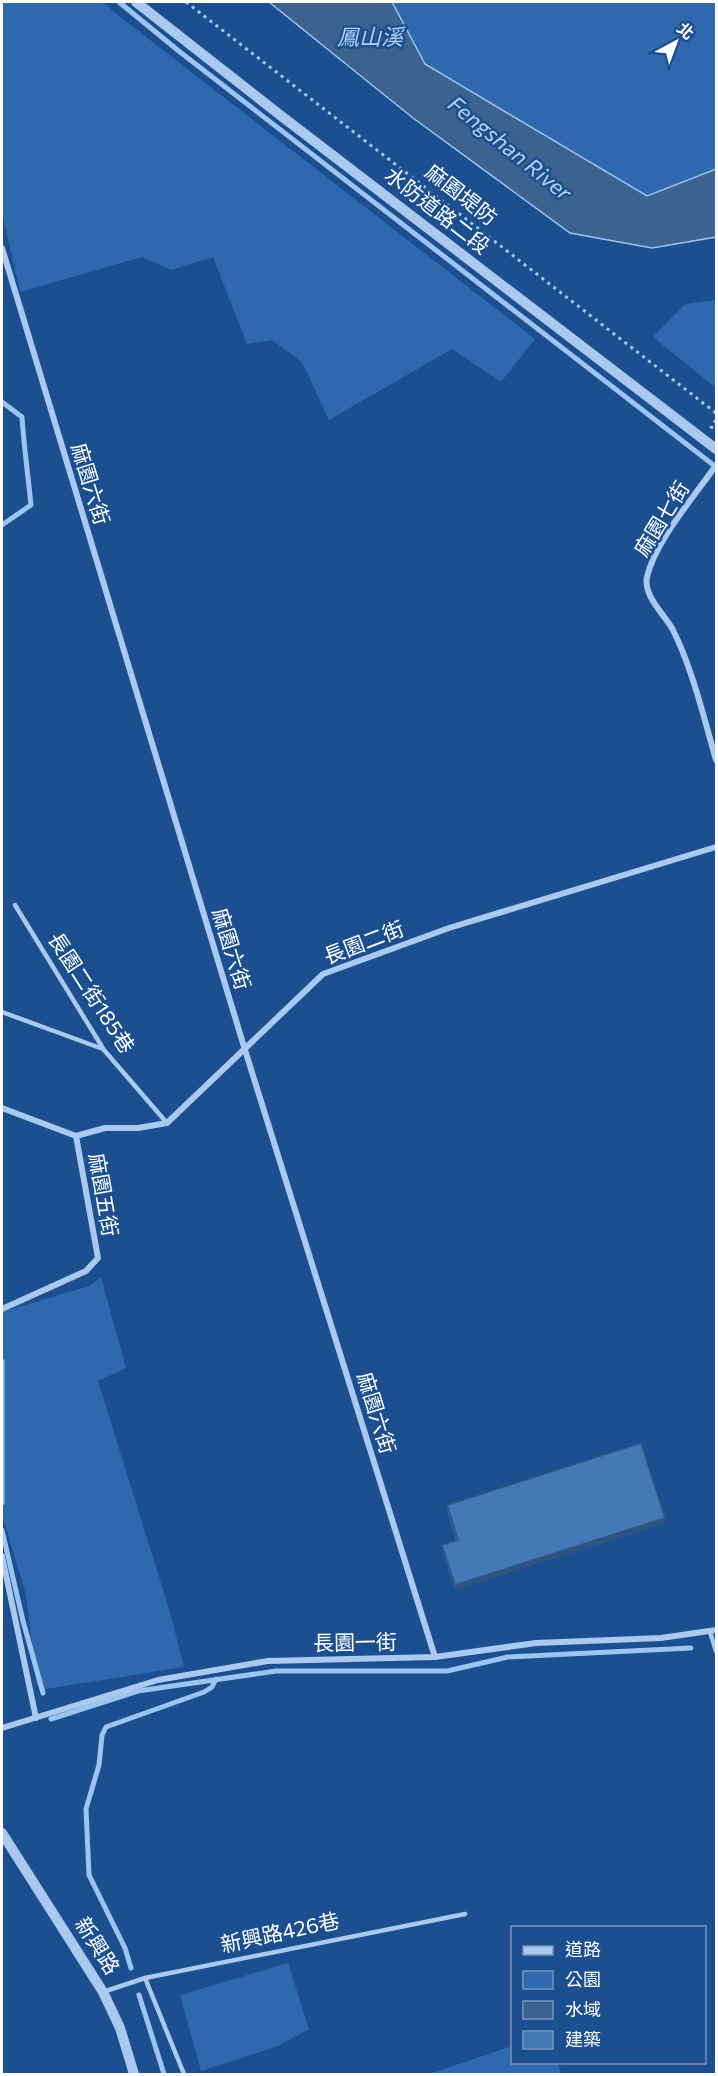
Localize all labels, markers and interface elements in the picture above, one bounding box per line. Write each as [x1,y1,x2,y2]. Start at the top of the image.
north arrow [646,12,706,72]
text: 北 [674,18,698,43]
water label: 鳳山溪 [337,23,406,50]
water label: Fengshan River [443,90,578,206]
street label: 麻園堤防 [421,158,503,230]
street label: 水防道路二段 [381,161,495,258]
street label: 麻園六街 [67,440,116,527]
street label: 麻園七街 [628,476,694,560]
street label: 麻園六街 [208,905,257,992]
street label: 長園二街 [320,915,407,968]
street label: 長園二街185巷 [44,927,141,1057]
street label: 麻園五街 [85,1151,124,1238]
street label: 麻園六街 [353,1369,402,1456]
street label: 長園一街 [313,1628,397,1655]
street label: 新興路426巷 [218,1907,341,1956]
street label: 新興路 [71,1912,126,1979]
legend [511,1926,706,2064]
text: 道路 [565,1938,601,1960]
text: 公園 [565,1968,601,1990]
text: 水域 [565,1998,601,2020]
text: 建築 [565,2028,601,2050]

